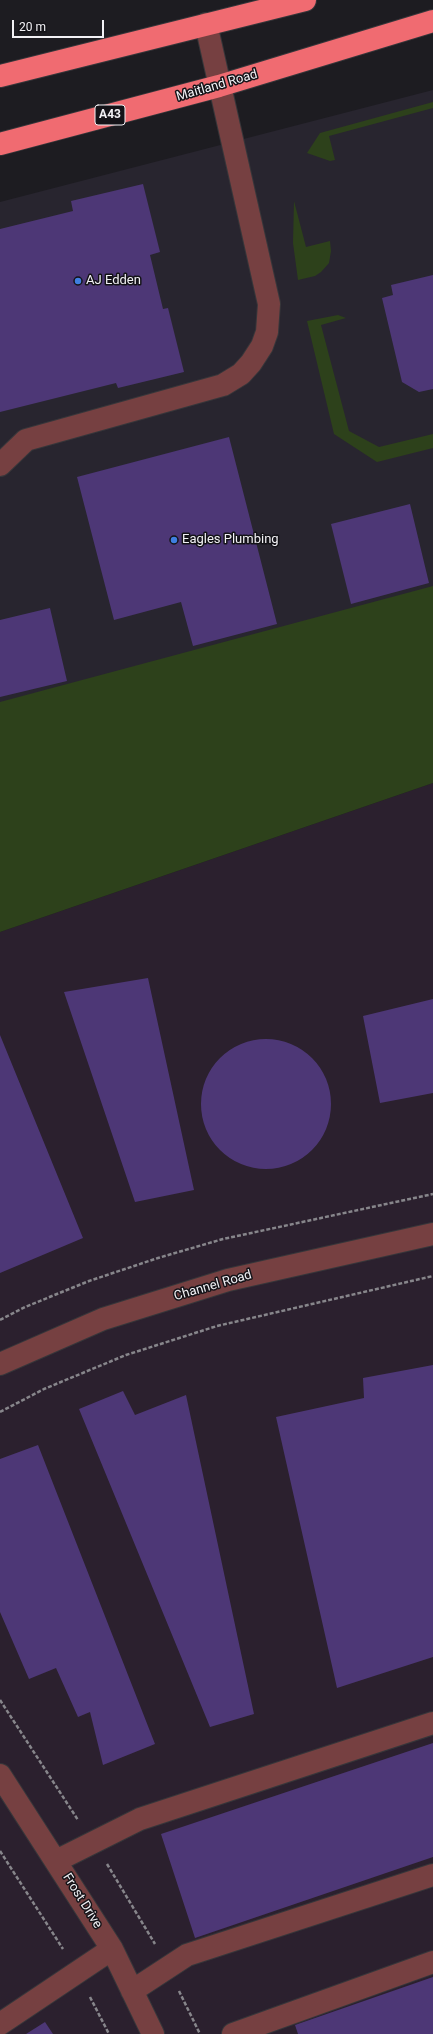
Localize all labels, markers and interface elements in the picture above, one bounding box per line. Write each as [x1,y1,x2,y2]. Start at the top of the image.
scale bar [14,12,106,38]
text: 20 m [19,20,46,34]
street label: Maitland Road [175,67,259,105]
road number: A43 [95,105,125,125]
place label: AJ Edden [86,273,141,289]
marker: AJ Edden [73,276,83,286]
place label: Eagles Plumbing [182,532,279,548]
marker: Eagles Plumbing [169,535,179,545]
street label: Channel Road [172,1267,254,1305]
street label: Frost Drive [59,1871,105,1931]

